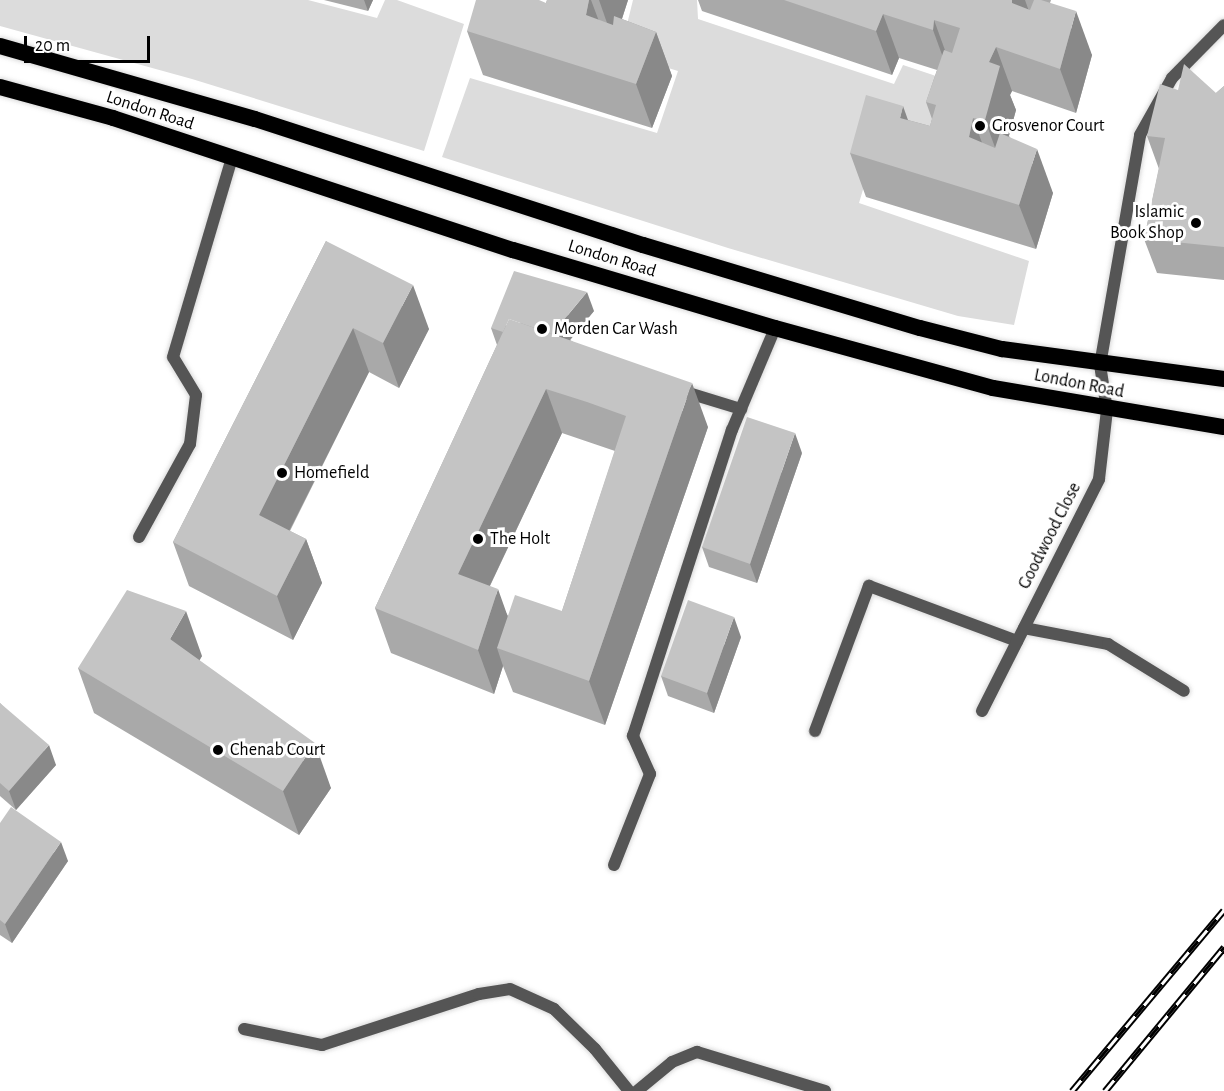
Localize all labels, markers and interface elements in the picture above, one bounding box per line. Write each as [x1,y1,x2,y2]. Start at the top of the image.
scale bar [27,24,153,62]
text: 20 m [35,37,70,55]
street label: London Road [103,87,197,135]
place label: Grosvenor Court [992,115,1105,137]
marker: Grosvenor Court [973,119,987,133]
place label: Islamic Book Shop [1110,202,1184,244]
marker: Islamic Book Shop [1189,216,1203,230]
street label: London Road [565,235,659,283]
place label: Morden Car Wash [554,318,678,340]
marker: Morden Car Wash [535,322,549,336]
street label: London Road [1032,365,1126,403]
place label: Homefield [294,462,369,484]
marker: Homefield [275,466,289,480]
street label: Goodwood Close [1014,479,1086,593]
place label: The Holt [490,528,550,550]
marker: The Holt [471,532,485,546]
place label: Chenab Court [230,739,325,761]
marker: Chenab Court [211,743,225,757]

